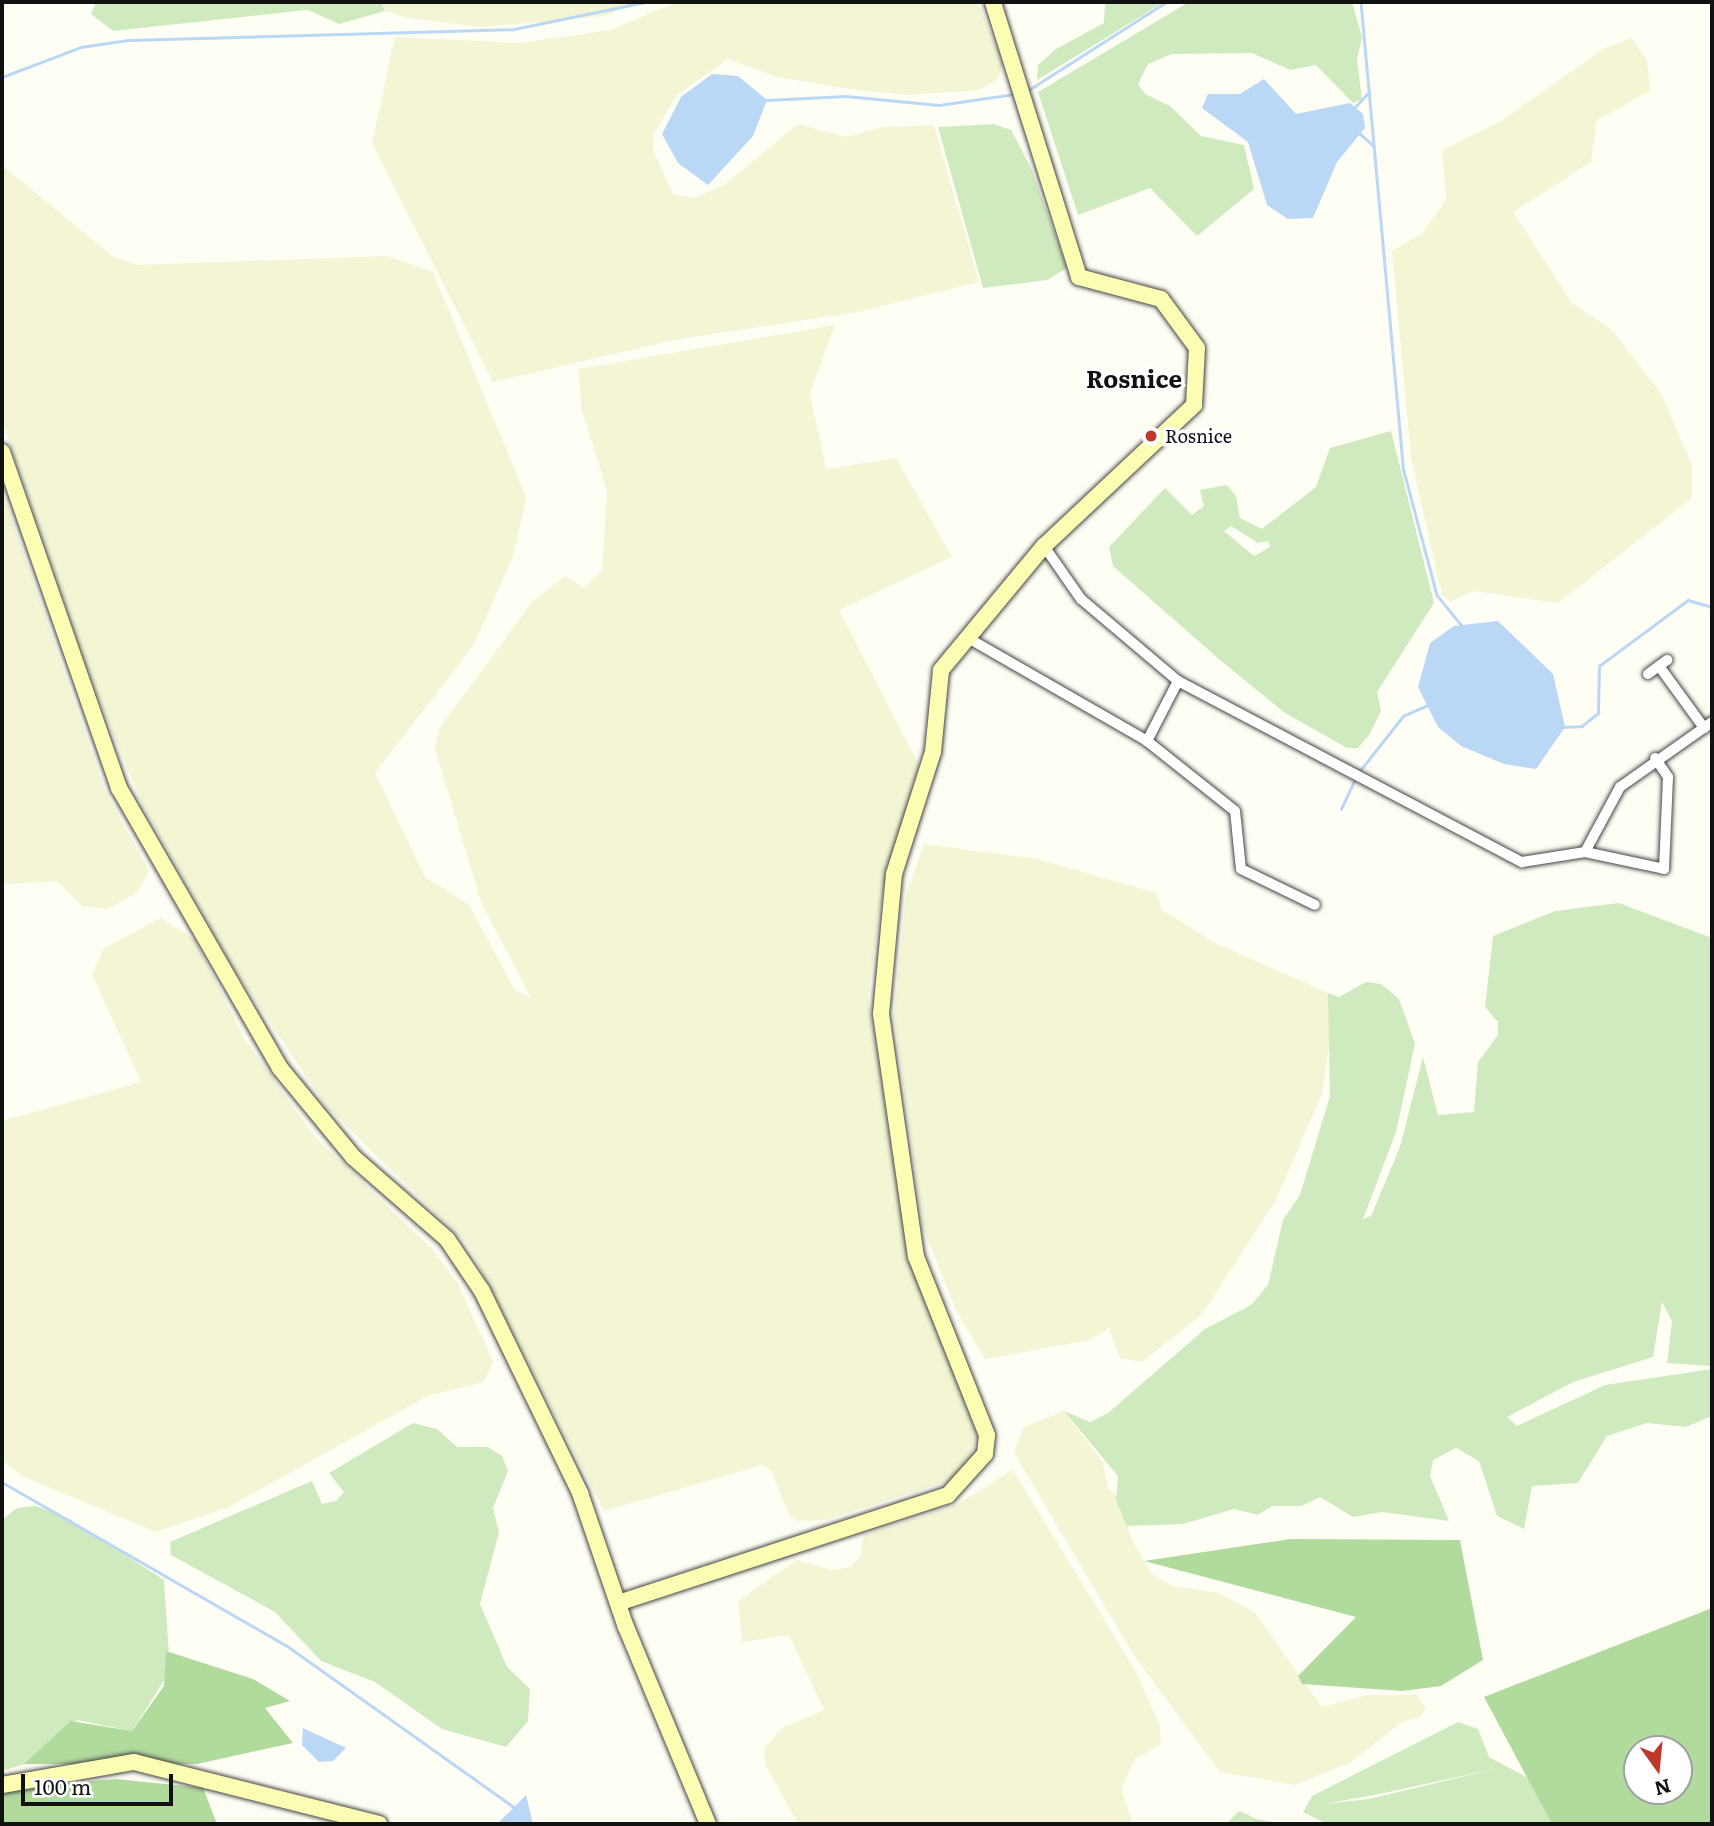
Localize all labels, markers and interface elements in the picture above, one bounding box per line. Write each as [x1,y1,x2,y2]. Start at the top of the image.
district label: Rosnice [1086,364,1182,392]
place label: Rosnice [1165,425,1232,447]
marker: Rosnice [1143,428,1159,444]
north arrow [1623,1735,1693,1805]
scale bar [24,1759,177,1803]
text: 100 m [34,1770,91,1801]
text: N [1652,1773,1674,1804]

